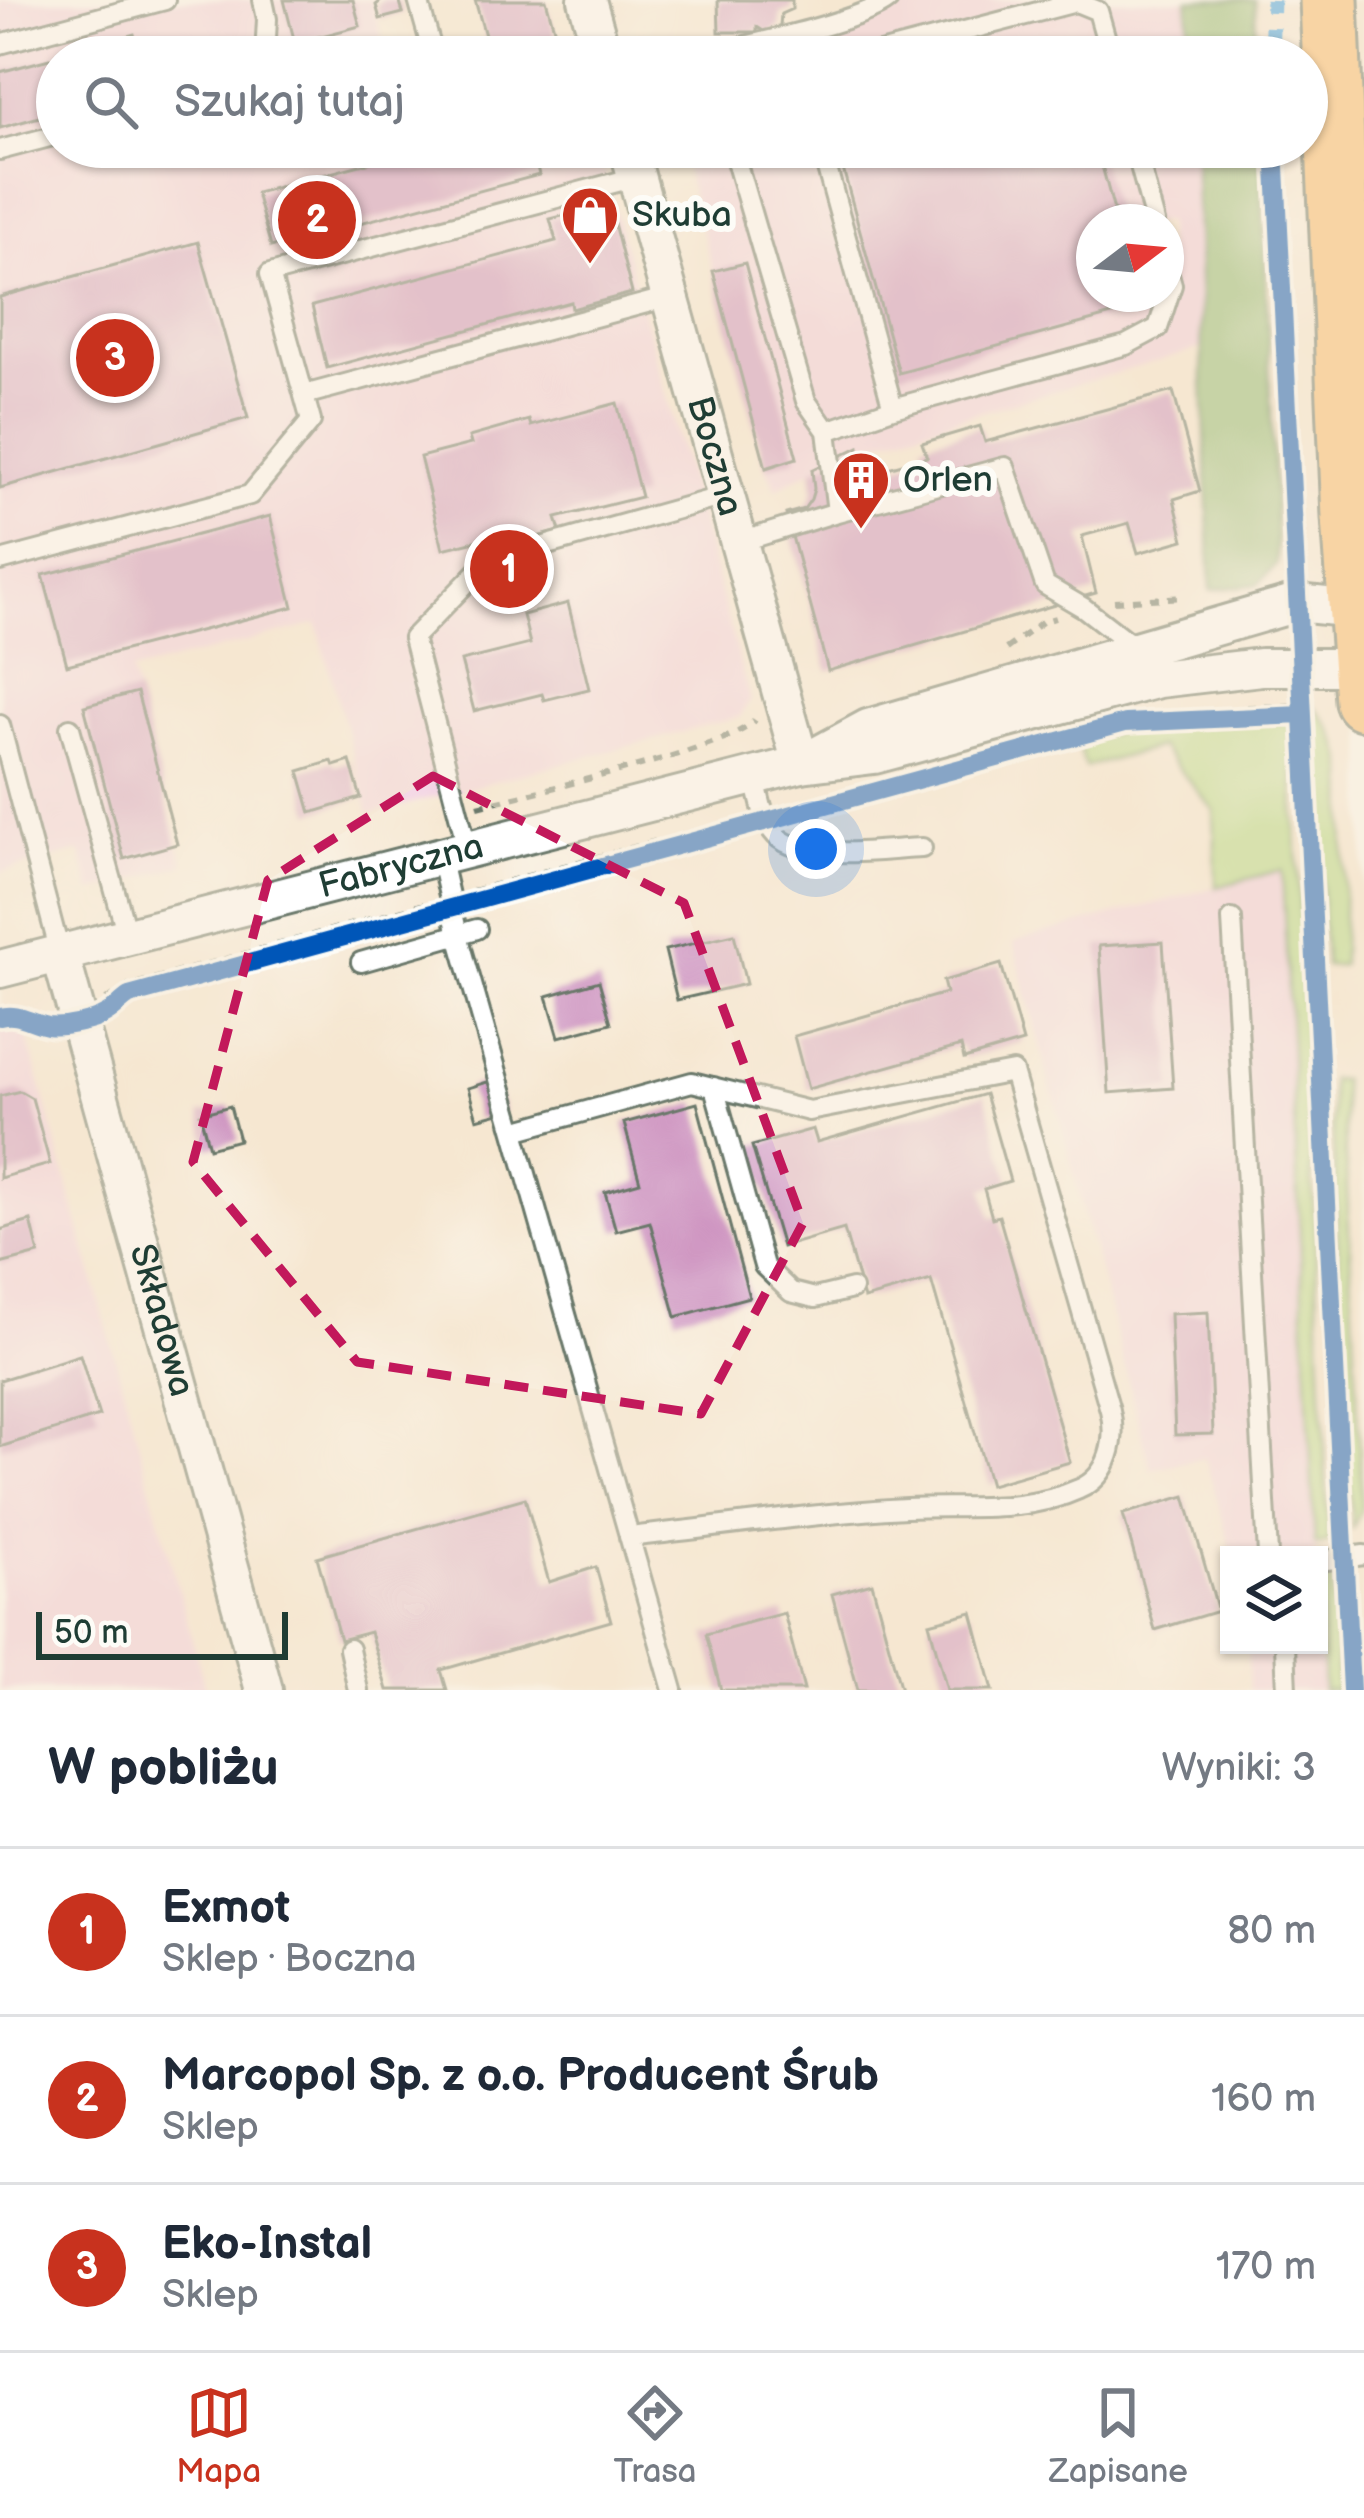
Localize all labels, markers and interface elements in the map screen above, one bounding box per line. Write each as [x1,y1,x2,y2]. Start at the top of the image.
search box [36,36,1328,168]
icon: search [78,69,144,135]
text: Szukaj tutaj [174,75,405,130]
pin: 2 [278,175,356,265]
shop icon: Skuba [559,184,621,266]
place label: Skuba [632,194,732,237]
north arrow [1076,204,1184,312]
pin: 3 [76,313,154,403]
street label: Boczna [677,391,752,521]
building icon: Orlen [830,449,892,531]
place label: Orlen [903,459,993,502]
pin: 1 [470,524,548,614]
your location [786,819,846,879]
street label: Fabryczna [314,825,488,908]
street label: Składowa [120,1239,203,1401]
map controls [1220,1546,1328,1654]
button: layers [1220,1546,1328,1654]
scale bar [36,1606,288,1659]
text: 50 m [54,1613,129,1653]
text: W pobliżu [48,1738,279,1799]
text: Wyniki: 3 [1161,1745,1316,1792]
text: Exmot [162,1881,290,1936]
text: 1 [79,1908,95,1955]
text: 80 m [1228,1908,1316,1955]
text: Sklep · Boczna [162,1936,417,1983]
text: Marcopol Sp. z o.o. Producent Śrub [162,2049,879,2104]
text: 2 [75,2076,99,2123]
text: 160 m [1211,2076,1316,2123]
text: Sklep [162,2104,259,2151]
text: Eko-Instal [162,2217,372,2272]
text: 3 [76,2244,98,2291]
text: 170 m [1216,2244,1316,2291]
text: Sklep [162,2272,259,2319]
tab: Mapa [176,2380,261,2492]
tab: Trasa [613,2380,697,2492]
tab: Zapisane [1049,2380,1188,2492]

